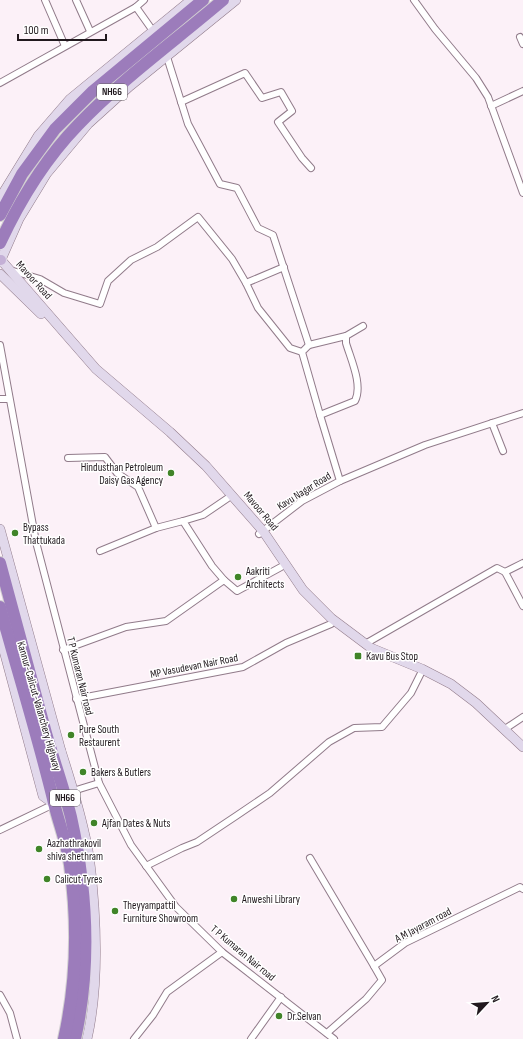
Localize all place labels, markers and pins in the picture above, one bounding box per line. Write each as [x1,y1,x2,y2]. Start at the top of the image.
place label: Hindusthan Petroleum Daisy Gas Agency [81,461,164,487]
marker: Hindusthan Petroleum Daisy Gas Agency [166,468,176,478]
place label: Bypass Thattukada [23,521,65,547]
marker: Bypass Thattukada [10,528,20,538]
place label: Aakriti Architects [245,565,284,591]
marker: Aakriti Architects [233,572,243,582]
place label: Kavu Bus Stop [366,650,418,663]
marker: Kavu Bus Stop [353,651,363,661]
place label: Pure South Restaurent [79,723,121,749]
marker: Pure South Restaurent [66,730,76,740]
place label: Bakers & Butlers [91,766,151,779]
marker: Bakers & Butlers [78,767,88,777]
place label: Ajfan Dates & Nuts [101,817,170,830]
marker: Ajfan Dates & Nuts [89,818,99,828]
place label: Aazhathrakovil shiva shethram [46,837,103,863]
marker: Aazhathrakovil shiva shethram [34,844,44,854]
place label: Calicut Tyres [55,873,102,886]
marker: Calicut Tyres [42,874,52,884]
place label: Anweshi Library [241,893,301,906]
marker: Anweshi Library [229,894,239,904]
place label: Theyyampattil Furniture Showroom [123,899,198,925]
marker: Theyyampattil Furniture Showroom [110,906,120,916]
place label: Dr.Selvan [287,1010,322,1023]
marker: Dr.Selvan [274,1011,284,1021]

